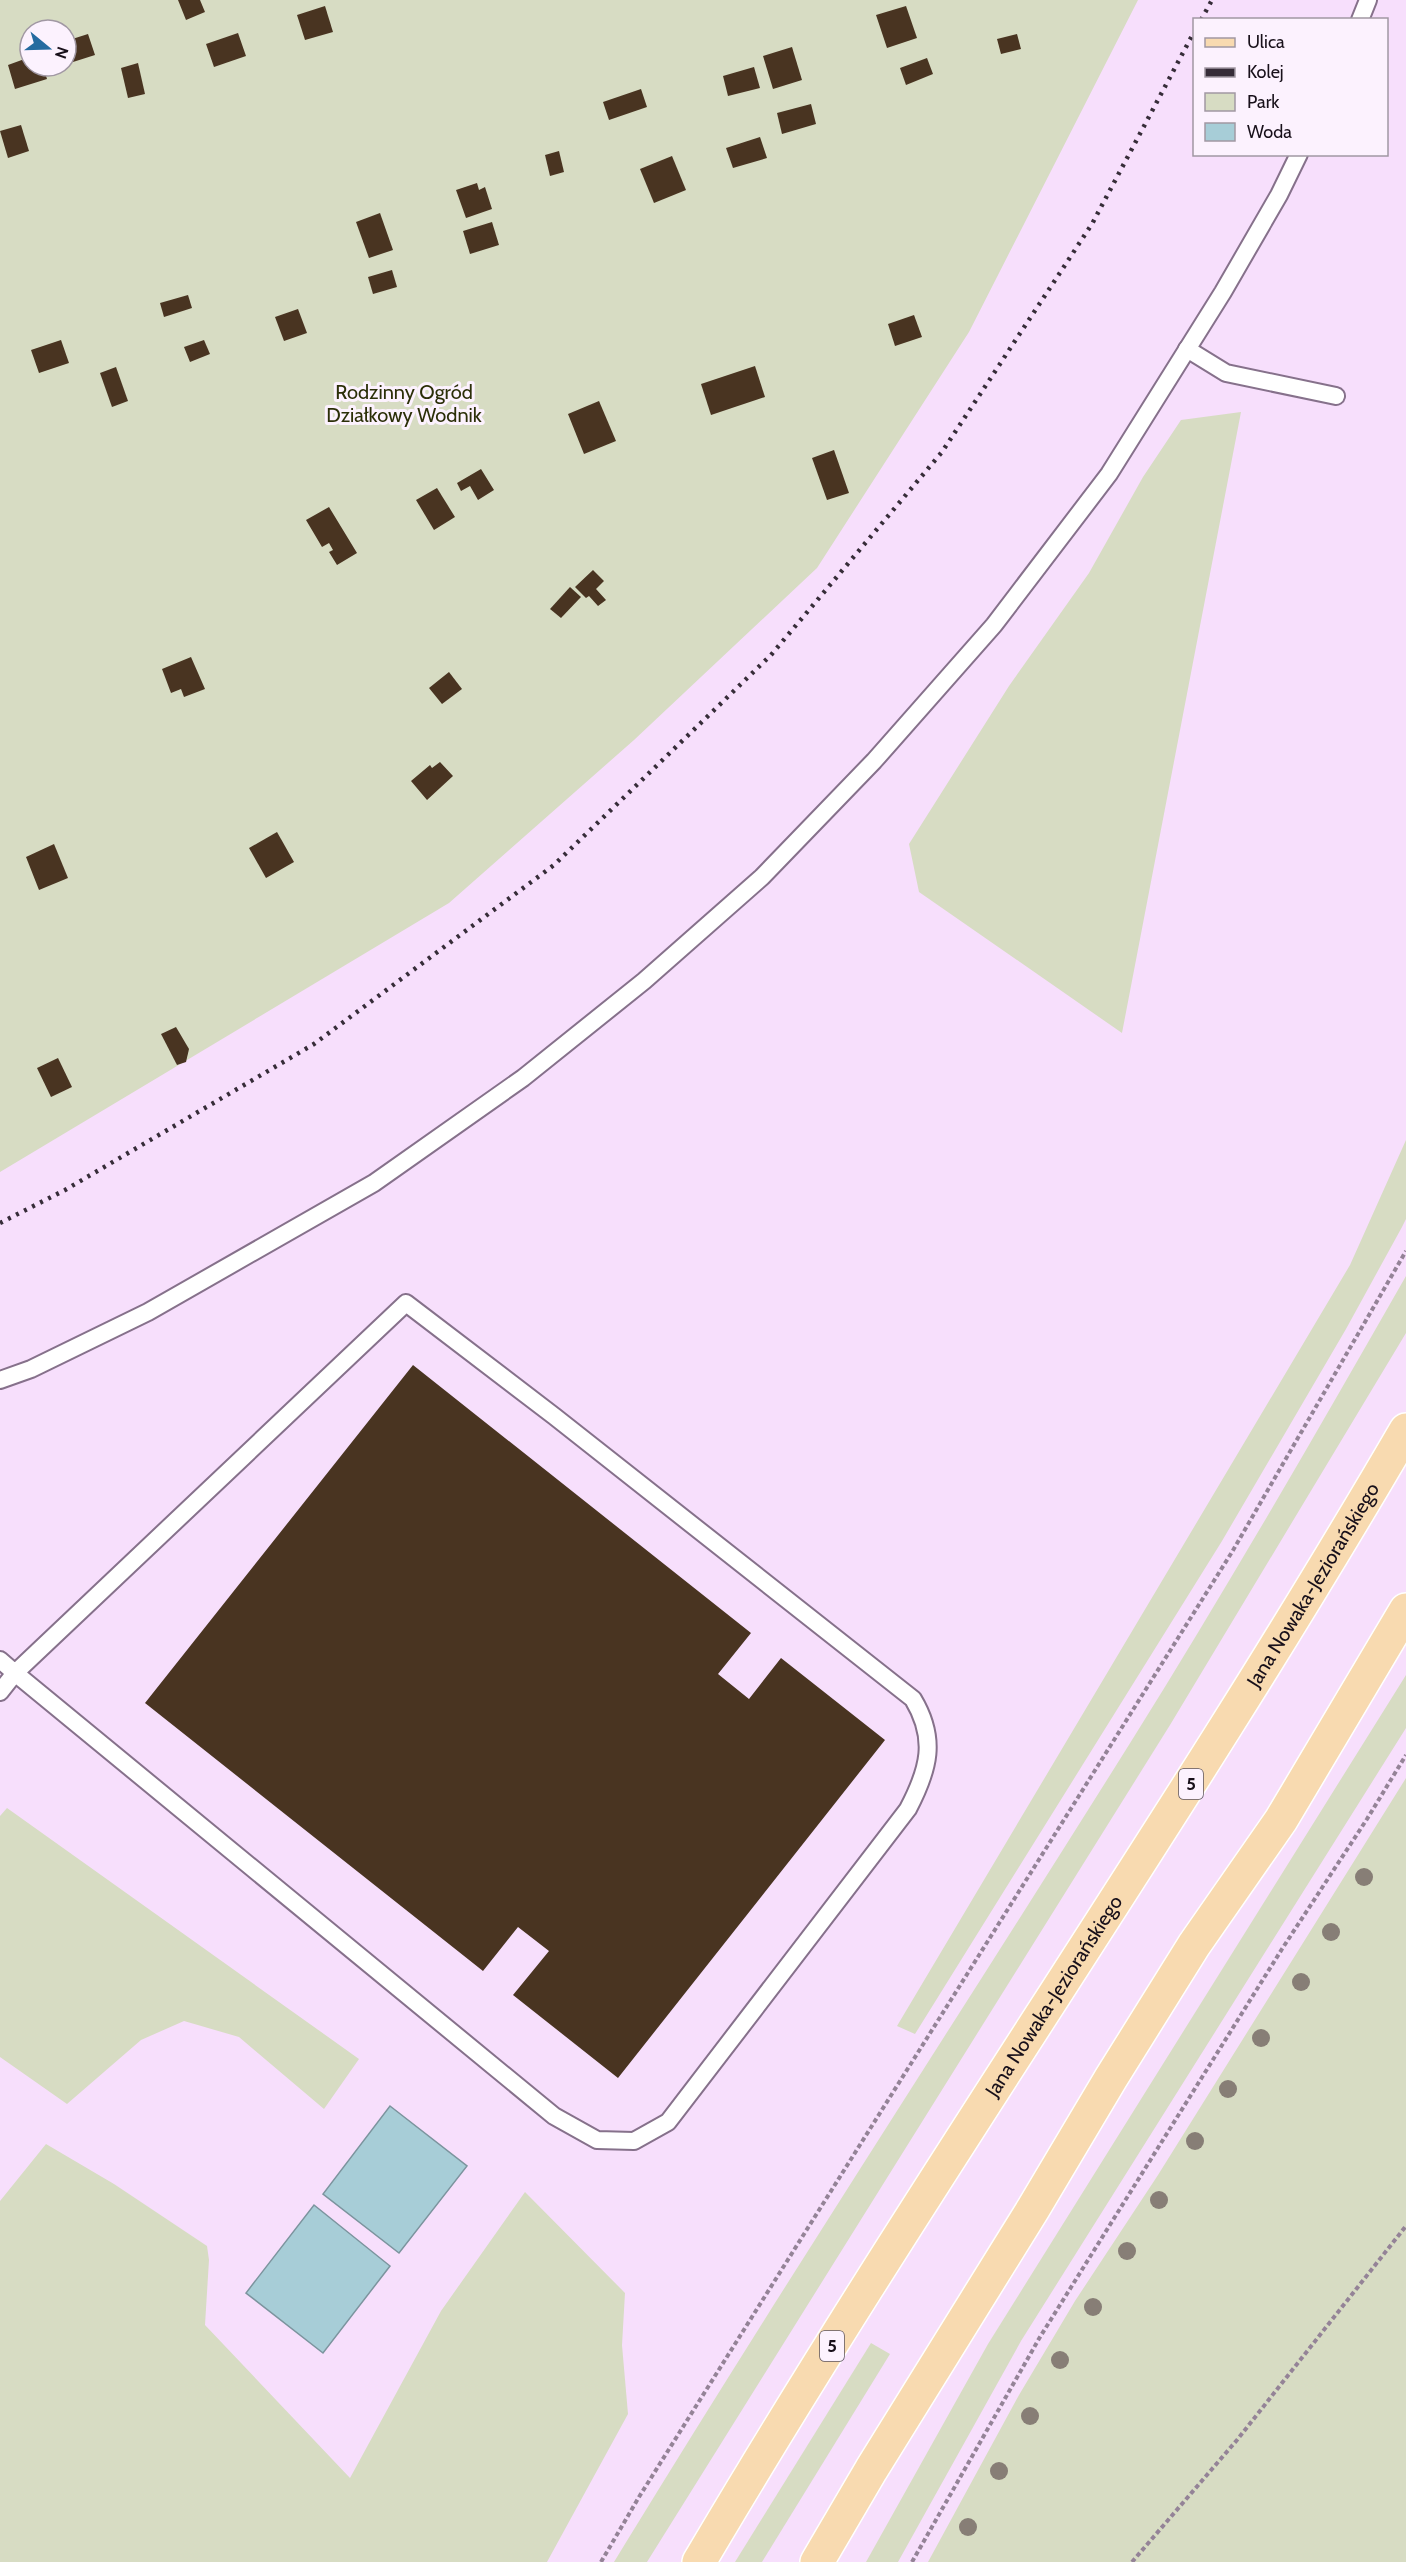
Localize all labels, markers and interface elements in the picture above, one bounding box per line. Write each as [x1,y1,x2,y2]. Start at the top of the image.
north arrow [18,18,78,78]
legend [1193,18,1388,156]
text: Ulica [1247,31,1285,53]
text: N [51,44,73,61]
text: Kolej [1247,61,1284,83]
text: Park [1247,91,1280,113]
text: Woda [1247,121,1292,143]
park label: Rodzinny Ogród Działkowy Wodnik [326,380,482,427]
street label: Jana Nowaka-Jeziorańskiego [1241,1478,1384,1692]
road number: 5 [1179,1769,1203,1799]
street label: Jana Nowaka-Jeziorańskiego [979,1891,1127,2102]
road number: 5 [820,2331,844,2361]

